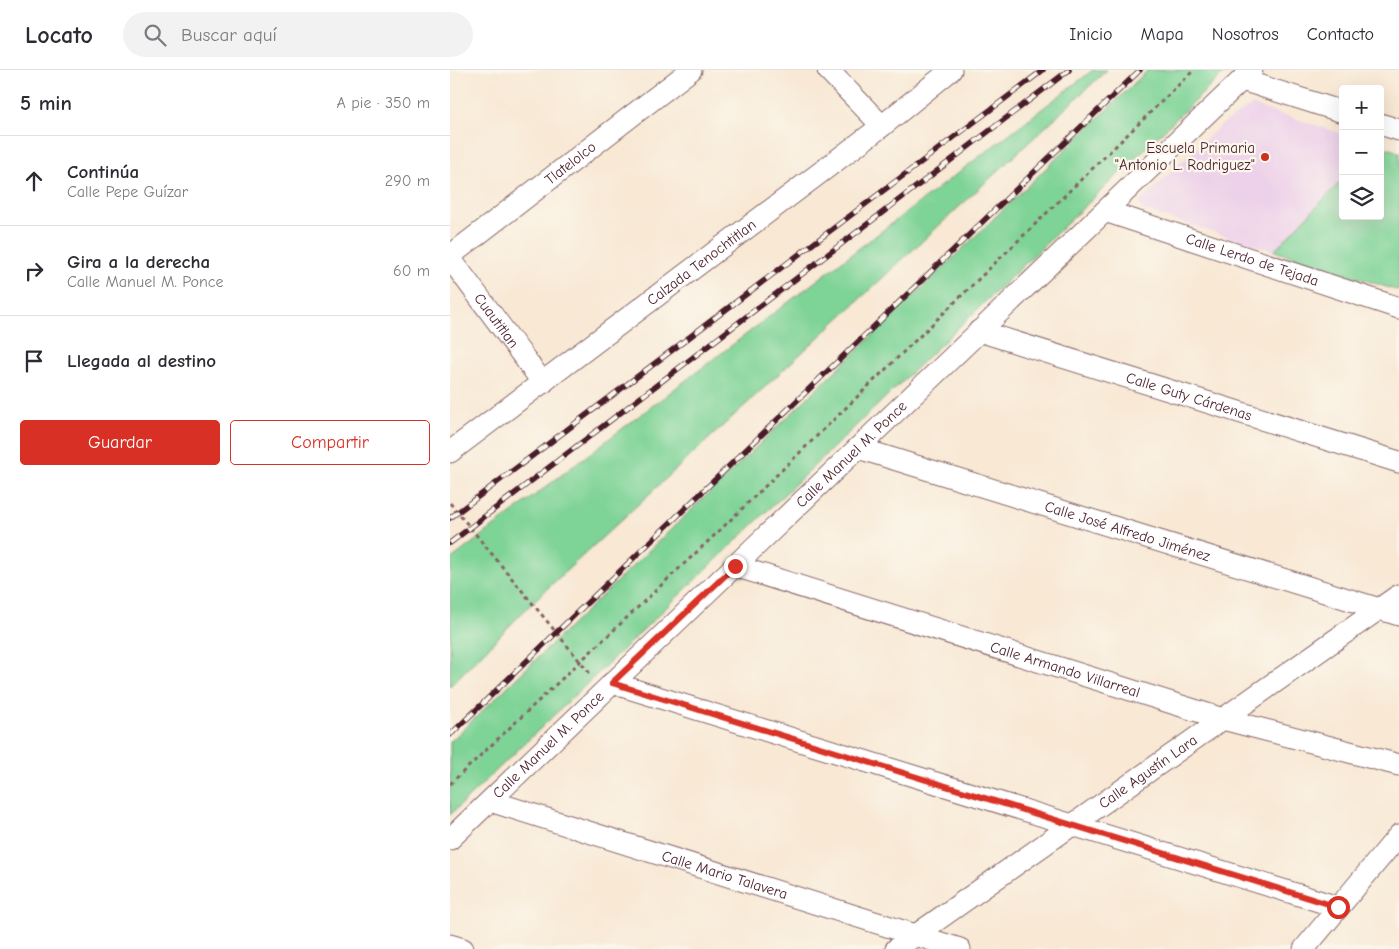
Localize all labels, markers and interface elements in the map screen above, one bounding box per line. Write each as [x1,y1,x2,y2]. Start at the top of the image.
search box [123,12,473,57]
text: Locato [25,21,93,49]
icon: search [141,21,169,49]
text: Buscar aquí [181,24,277,46]
text: Inicio [1069,24,1113,45]
text: Mapa [1141,24,1184,45]
text: Nosotros [1212,24,1279,45]
text: Contacto [1307,24,1374,45]
map controls [1339,85,1384,220]
button: + [1339,85,1384,130]
text: 5 min [20,91,72,115]
text: A pie · 350 m [337,94,430,112]
button: − [1339,130,1384,175]
street label: Tlatelolco [541,138,600,189]
place label: Escuela Primaria "Antonio L. Rodriguez" [1115,139,1255,174]
marker: Escuela Primaria "Antonio L. Rodriguez" [1259,151,1271,163]
text: Continúa [67,161,139,183]
icon: ahead [20,167,48,195]
text: 290 m [385,172,430,190]
button: layers [1339,175,1384,220]
text: Calle Pepe Guízar [67,183,188,201]
street label: Calzada Tenochtitlan [643,215,760,309]
street label: Calle Lerdo de Tejada [1183,229,1321,290]
text: Gira a la derecha [67,251,210,273]
icon: right [20,257,48,285]
text: 60 m [393,262,430,280]
text: Calle Manuel M. Ponce [67,273,224,291]
street label: Cuautitlan [470,290,523,351]
icon: arrive [20,347,48,375]
text: Llegada al destino [67,350,216,372]
street label: Calle Guty Cárdenas [1124,368,1254,425]
street label: Calle Manuel M. Ponce [792,397,911,512]
button: Guardar [20,420,220,465]
button: Compartir [230,420,430,465]
street label: Calle José Alfredo Jiménez [1042,497,1213,565]
route end [724,555,747,578]
street label: Calle Armando Villarreal [988,638,1142,701]
street label: Calle Manuel M. Ponce [489,687,608,802]
street label: Calle Agustín Lara [1095,731,1201,813]
street label: Calle Mario Talavera [660,847,790,903]
route start [1327,896,1350,919]

